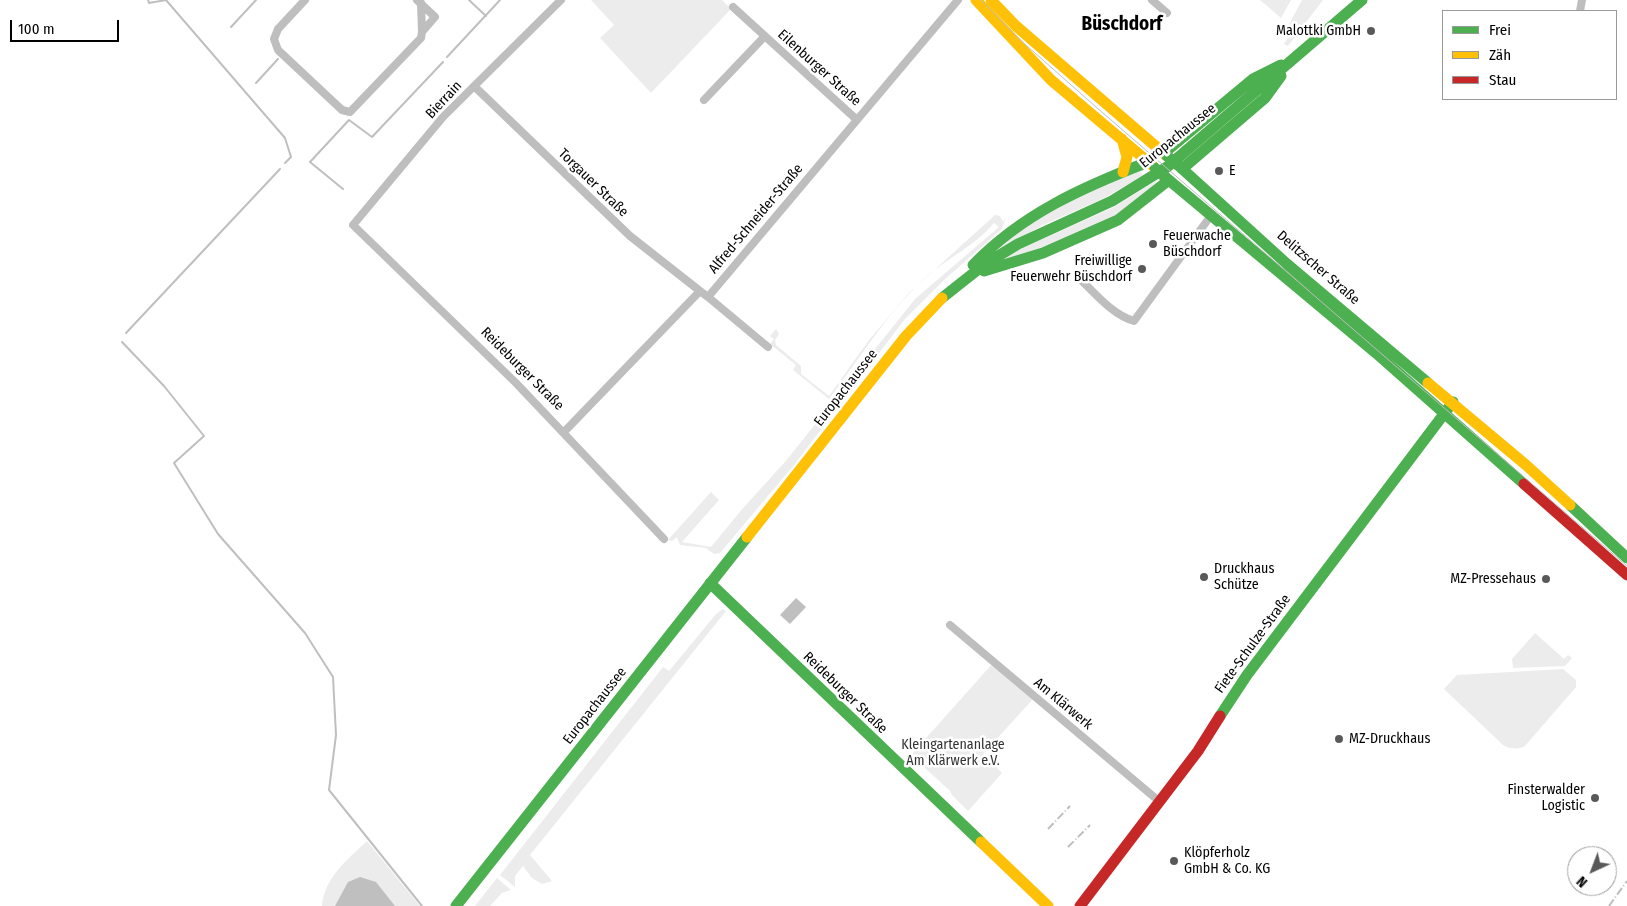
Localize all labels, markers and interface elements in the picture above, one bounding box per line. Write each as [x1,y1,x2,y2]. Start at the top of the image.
scale bar [12,10,121,42]
legend [1442,10,1617,100]
district label: Büschdorf [1082,14,1162,36]
text: 100 m [18,20,55,38]
text: Frei [1489,21,1511,39]
place label: Malottki GmbH [1276,23,1361,39]
marker: Malottki GmbH [1365,25,1377,37]
street label: Eilenburger Straße [774,26,864,110]
text: Zäh [1489,46,1511,64]
text: Stau [1489,71,1516,89]
street label: Bierrain [422,78,466,122]
street label: Europachaussee [1137,100,1219,172]
street label: Torgauer Straße [555,145,631,221]
street label: Alfred-Schneider-Straße [705,161,807,277]
place label: E [1229,163,1236,179]
marker: E [1213,165,1225,177]
place label: Feuerwache Büschdorf [1163,228,1231,260]
street label: Delitzscher Straße [1273,228,1363,308]
marker: Feuerwache Büschdorf [1147,238,1159,250]
place label: Freiwillige Feuerwehr Büschdorf [1010,253,1132,286]
marker: Freiwillige Feuerwehr Büschdorf [1136,263,1148,275]
street label: Reideburger Straße [477,324,567,414]
street label: Europachaussee [811,346,881,430]
place label: Druckhaus Schütze [1214,561,1274,594]
marker: Druckhaus Schütze [1198,571,1210,583]
place label: MZ-Pressehaus [1450,571,1536,587]
marker: MZ-Pressehaus [1540,573,1552,585]
street label: Fiete-Schulze-Straße [1212,591,1294,697]
street label: Reideburger Straße [799,649,891,737]
street label: Europachaussee [560,664,630,748]
street label: Am Klärwerk [1030,675,1096,733]
place label: MZ-Druckhaus [1349,731,1430,747]
marker: MZ-Druckhaus [1333,733,1345,745]
park label: Kleingartenanlage Am Klärwerk e.V. [901,737,1005,770]
place label: Finsterwalder Logistic [1508,782,1585,814]
marker: Finsterwalder Logistic [1589,792,1601,804]
place label: Klöpferholz GmbH & Co. KG [1184,845,1270,878]
north arrow [1567,846,1617,896]
marker: Klöpferholz GmbH & Co. KG [1168,855,1180,867]
text: N [1573,873,1591,891]

